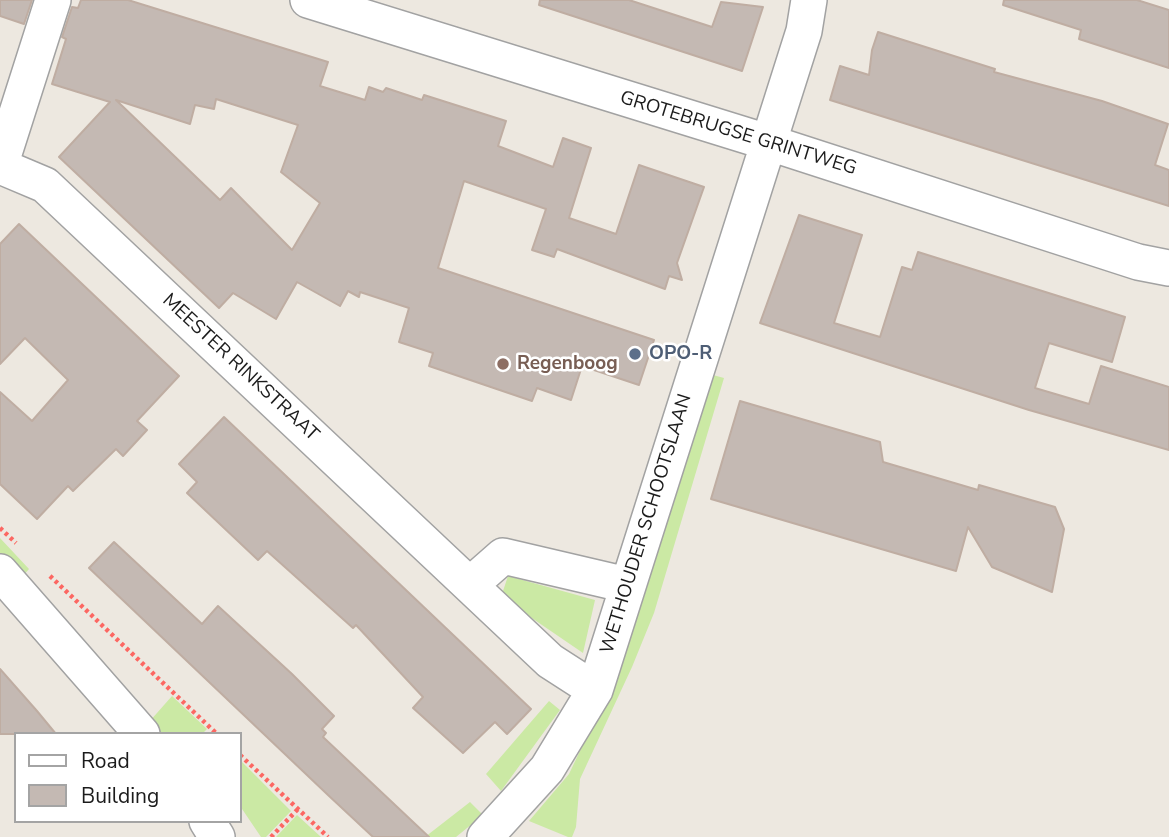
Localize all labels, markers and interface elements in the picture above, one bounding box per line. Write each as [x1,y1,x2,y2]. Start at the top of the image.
street label: GROTEBRUGSE GRINTWEG [617,87,859,181]
street label: MEESTER RINKSTRAAT [157,290,323,446]
place label: OPO-R [649,343,712,365]
marker: OPO-R [627,346,643,362]
place label: Regenboog [517,353,618,375]
marker: Regenboog [495,356,511,372]
street label: WETHOUDER SCHOOTSLAAN [597,391,697,657]
legend [14,732,242,823]
text: Road [81,747,130,775]
text: Building [81,782,159,810]

